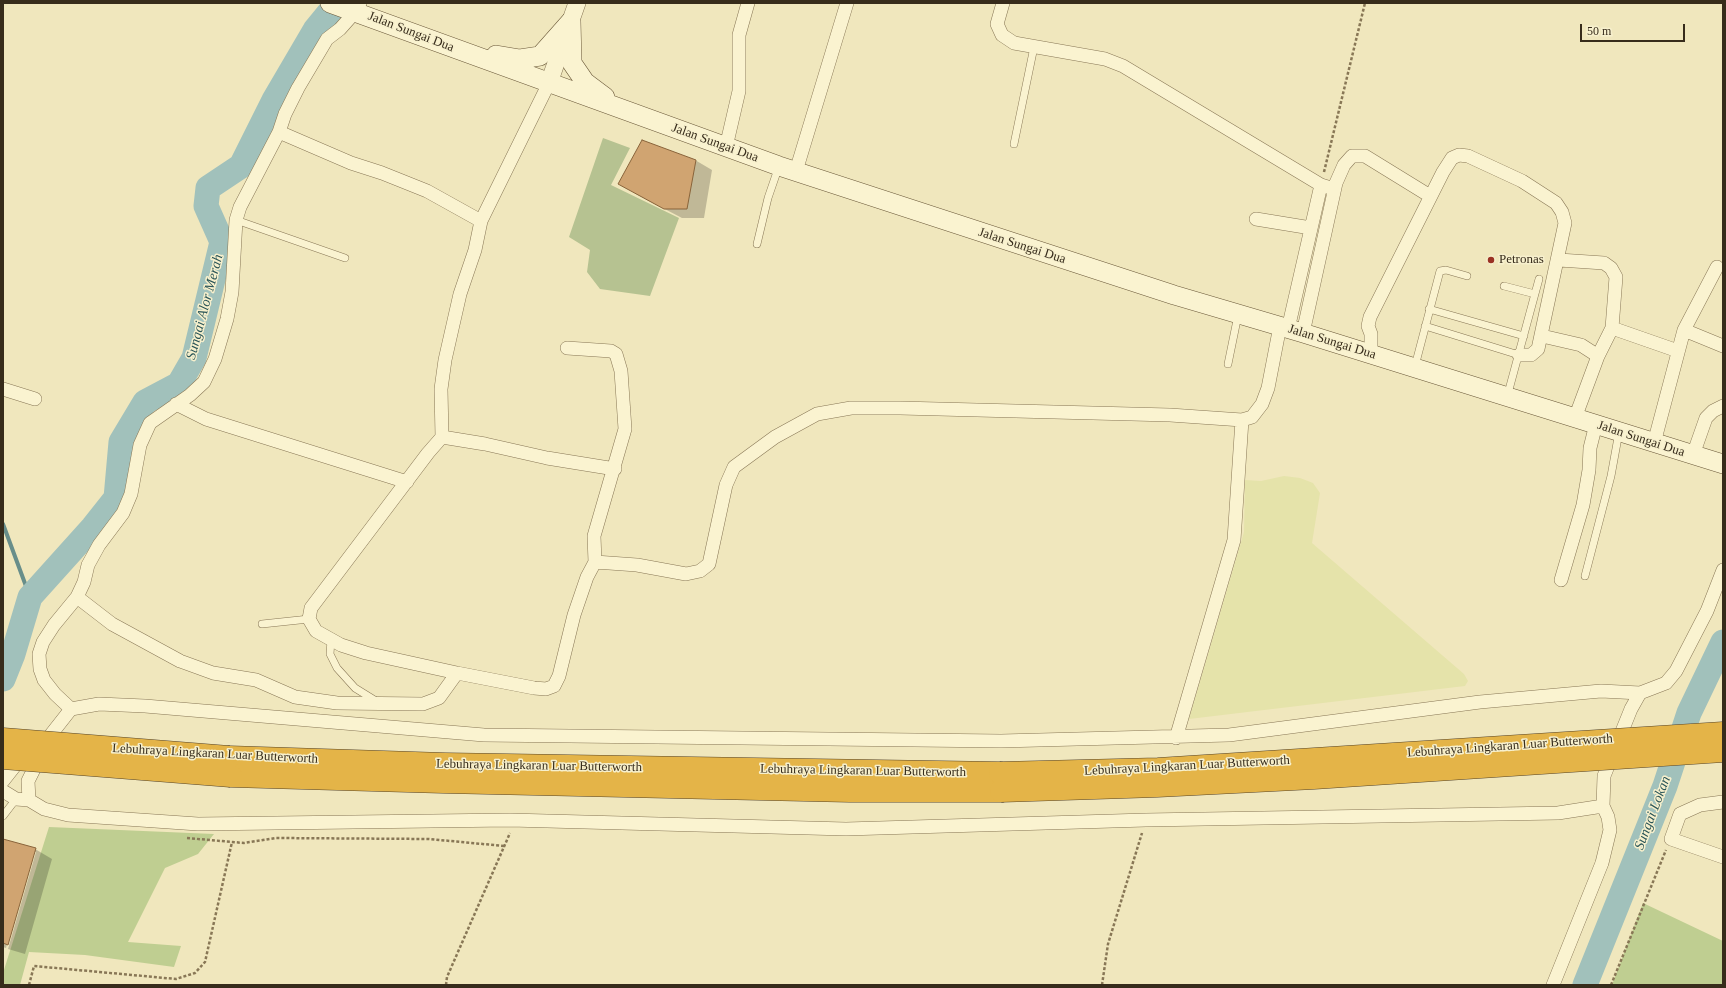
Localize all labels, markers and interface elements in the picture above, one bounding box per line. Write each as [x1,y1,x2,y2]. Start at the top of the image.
street label: Jalan Sungai Dua [366,8,456,56]
scale bar [1582,16,1687,42]
text: 50 m [1587,24,1611,38]
street label: Jalan Sungai Dua [670,120,760,166]
street label: Jalan Sungai Dua [976,225,1068,267]
place label: Petronas [1499,252,1544,268]
water label: Sungai Alor Merah [183,253,227,361]
marker: Petronas [1486,255,1496,265]
street label: Jalan Sungai Dua [1286,321,1378,363]
street label: Jalan Sungai Dua [1595,418,1687,460]
street label: Lebuhraya Lingkaran Luar Butterworth [1407,731,1613,761]
street label: Lebuhraya Lingkaran Luar Butterworth [112,741,318,767]
street label: Lebuhraya Lingkaran Luar Butterworth [1084,753,1290,779]
street label: Lebuhraya Lingkaran Luar Butterworth [436,756,642,776]
street label: Lebuhraya Lingkaran Luar Butterworth [760,761,966,781]
water label: Sungai Lokan [1631,774,1675,852]

